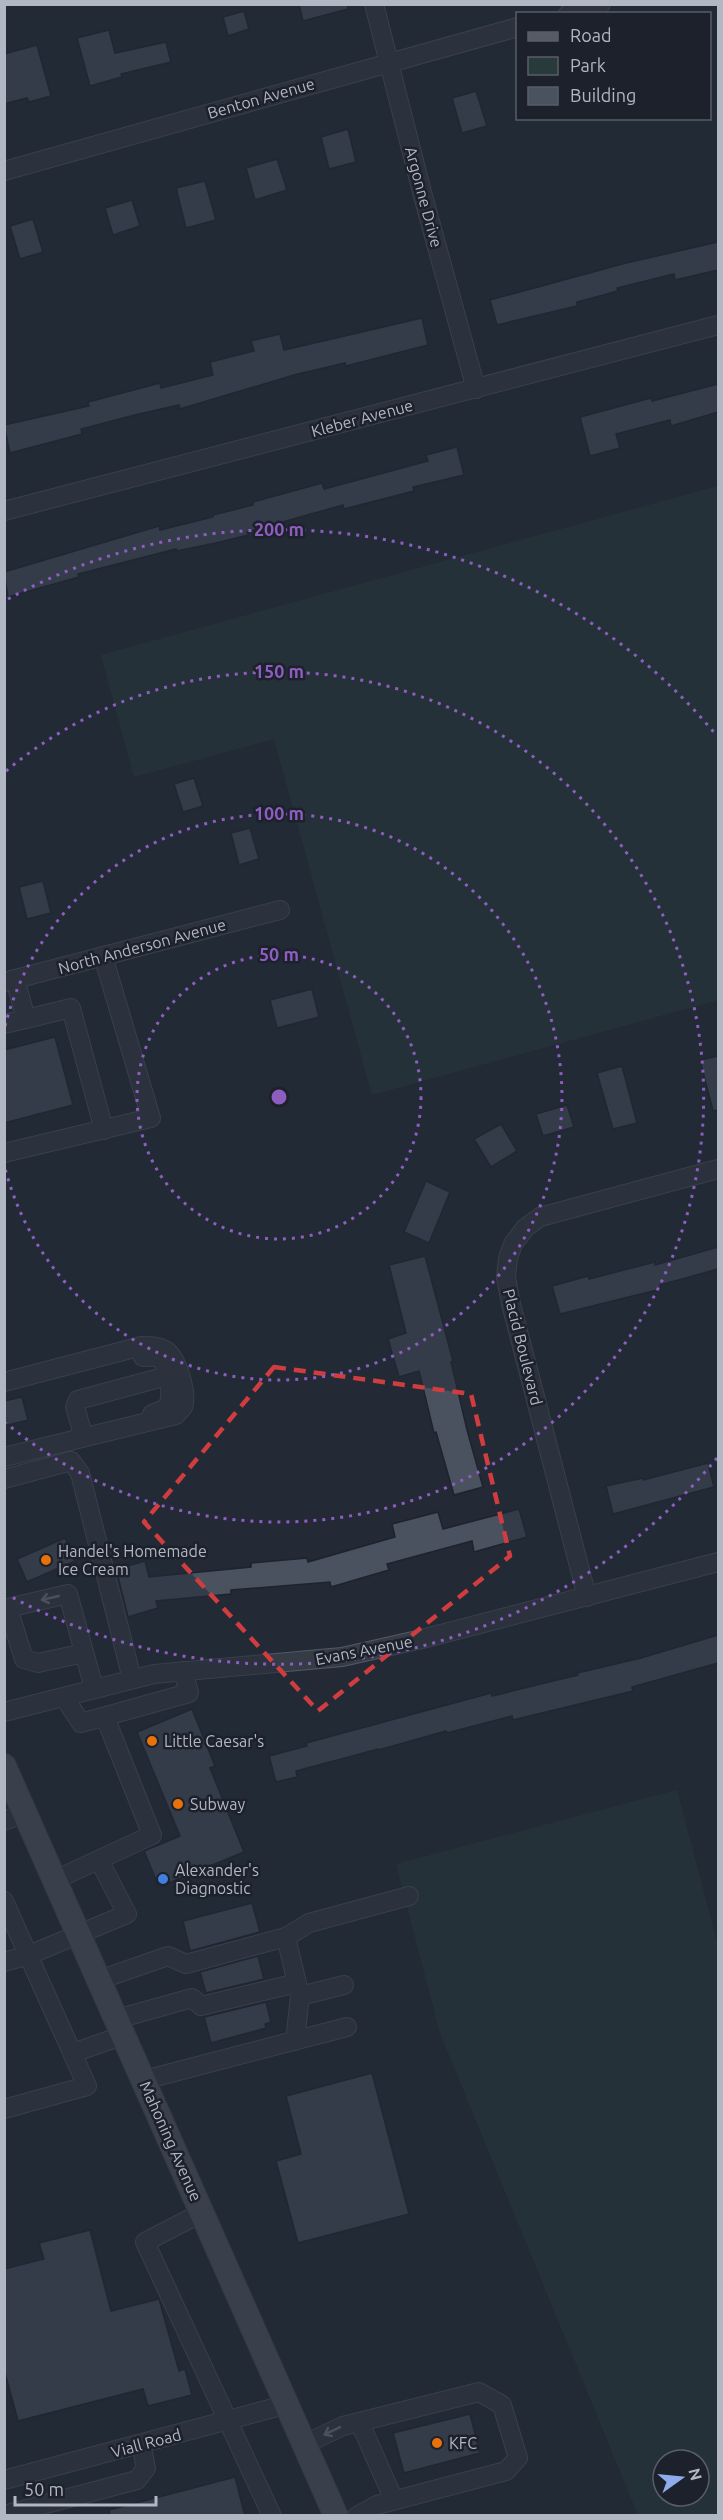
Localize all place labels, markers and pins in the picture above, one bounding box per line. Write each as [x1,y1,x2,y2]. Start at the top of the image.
centre of rings [269,1087,289,1107]
place label: Handel's Homemade Ice Cream [58,1542,207,1578]
marker: Handel's Homemade Ice Cream [39,1553,53,1567]
place label: Little Caesar's [164,1732,264,1750]
marker: Little Caesar's [145,1734,159,1748]
place label: Subway [190,1795,245,1813]
marker: Subway [171,1797,185,1811]
place label: Alexander's Diagnostic [175,1861,259,1897]
marker: Alexander's Diagnostic [156,1872,170,1886]
place label: KFC [449,2434,477,2452]
marker: KFC [430,2436,444,2450]

